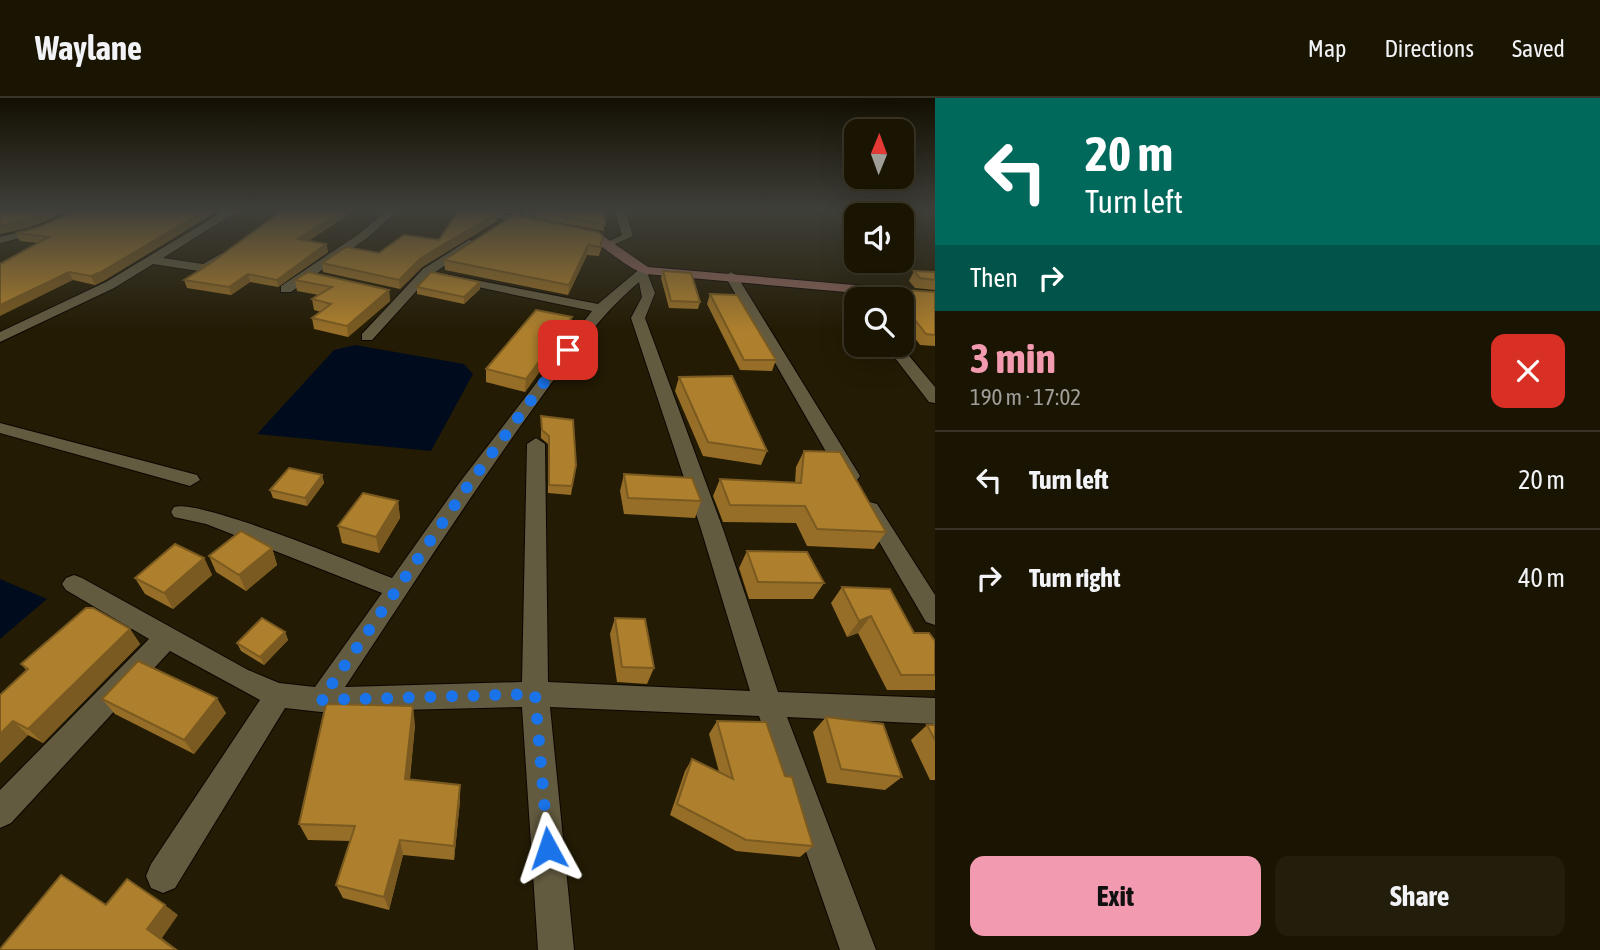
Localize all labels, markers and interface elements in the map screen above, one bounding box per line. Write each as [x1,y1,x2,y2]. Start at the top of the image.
text: Waylane [35,29,142,67]
text: Map [1308,35,1346,62]
text: Directions [1384,35,1474,62]
text: Saved [1512,35,1565,62]
north arrow [844,119,914,189]
map controls [844,119,914,357]
text: 20 m [1085,125,1173,181]
icon: left [970,126,1061,217]
text: Turn left [1085,183,1183,220]
button: sound [844,203,914,273]
icon: right [1032,259,1070,297]
text: Then [970,263,1018,293]
button: search [844,287,914,357]
pin [538,320,598,380]
icon: arrive [549,331,587,369]
text: 3 min [970,334,1056,382]
button: close [1491,334,1565,408]
text: 190 m · 17:02 [970,384,1081,410]
icon: left [970,461,1008,499]
text: Turn left [1029,465,1109,495]
text: 20 m [1518,465,1565,495]
icon: right [970,559,1008,597]
text: Turn right [1029,563,1120,593]
text: 40 m [1518,563,1565,593]
position arrow [511,811,585,885]
button: Exit [970,856,1261,936]
button: Share [1275,856,1565,936]

